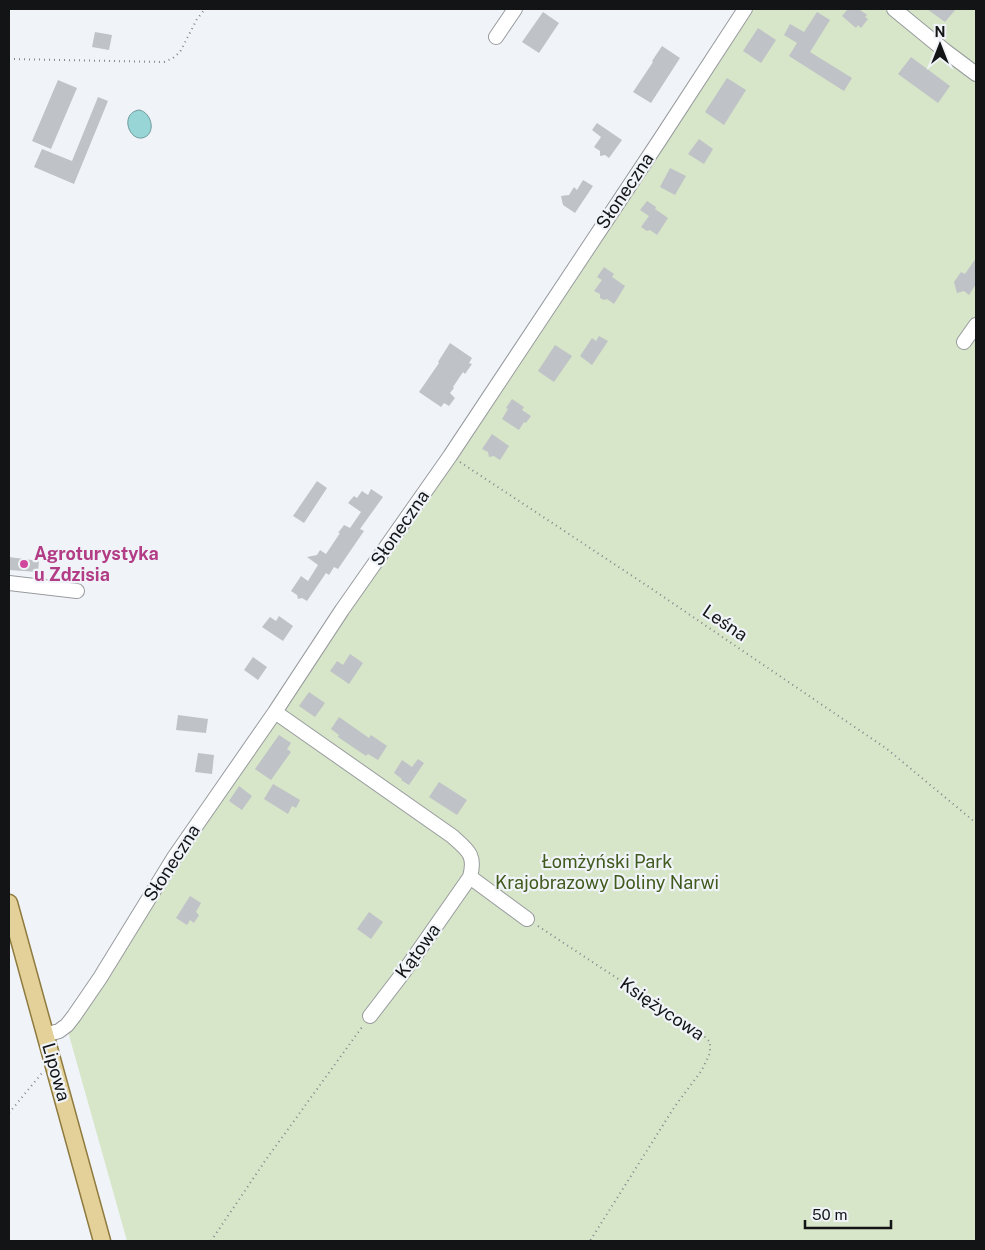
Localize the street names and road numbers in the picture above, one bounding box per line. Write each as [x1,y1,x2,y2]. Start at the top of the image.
street label: Słoneczna [591,149,658,233]
street label: Słoneczna [366,486,433,569]
street label: Leśna [699,600,752,645]
street label: Słoneczna [139,820,204,905]
street label: Kątowa [391,919,444,982]
street label: Księżycowa [616,973,708,1044]
street label: Lipowa [38,1040,75,1103]

